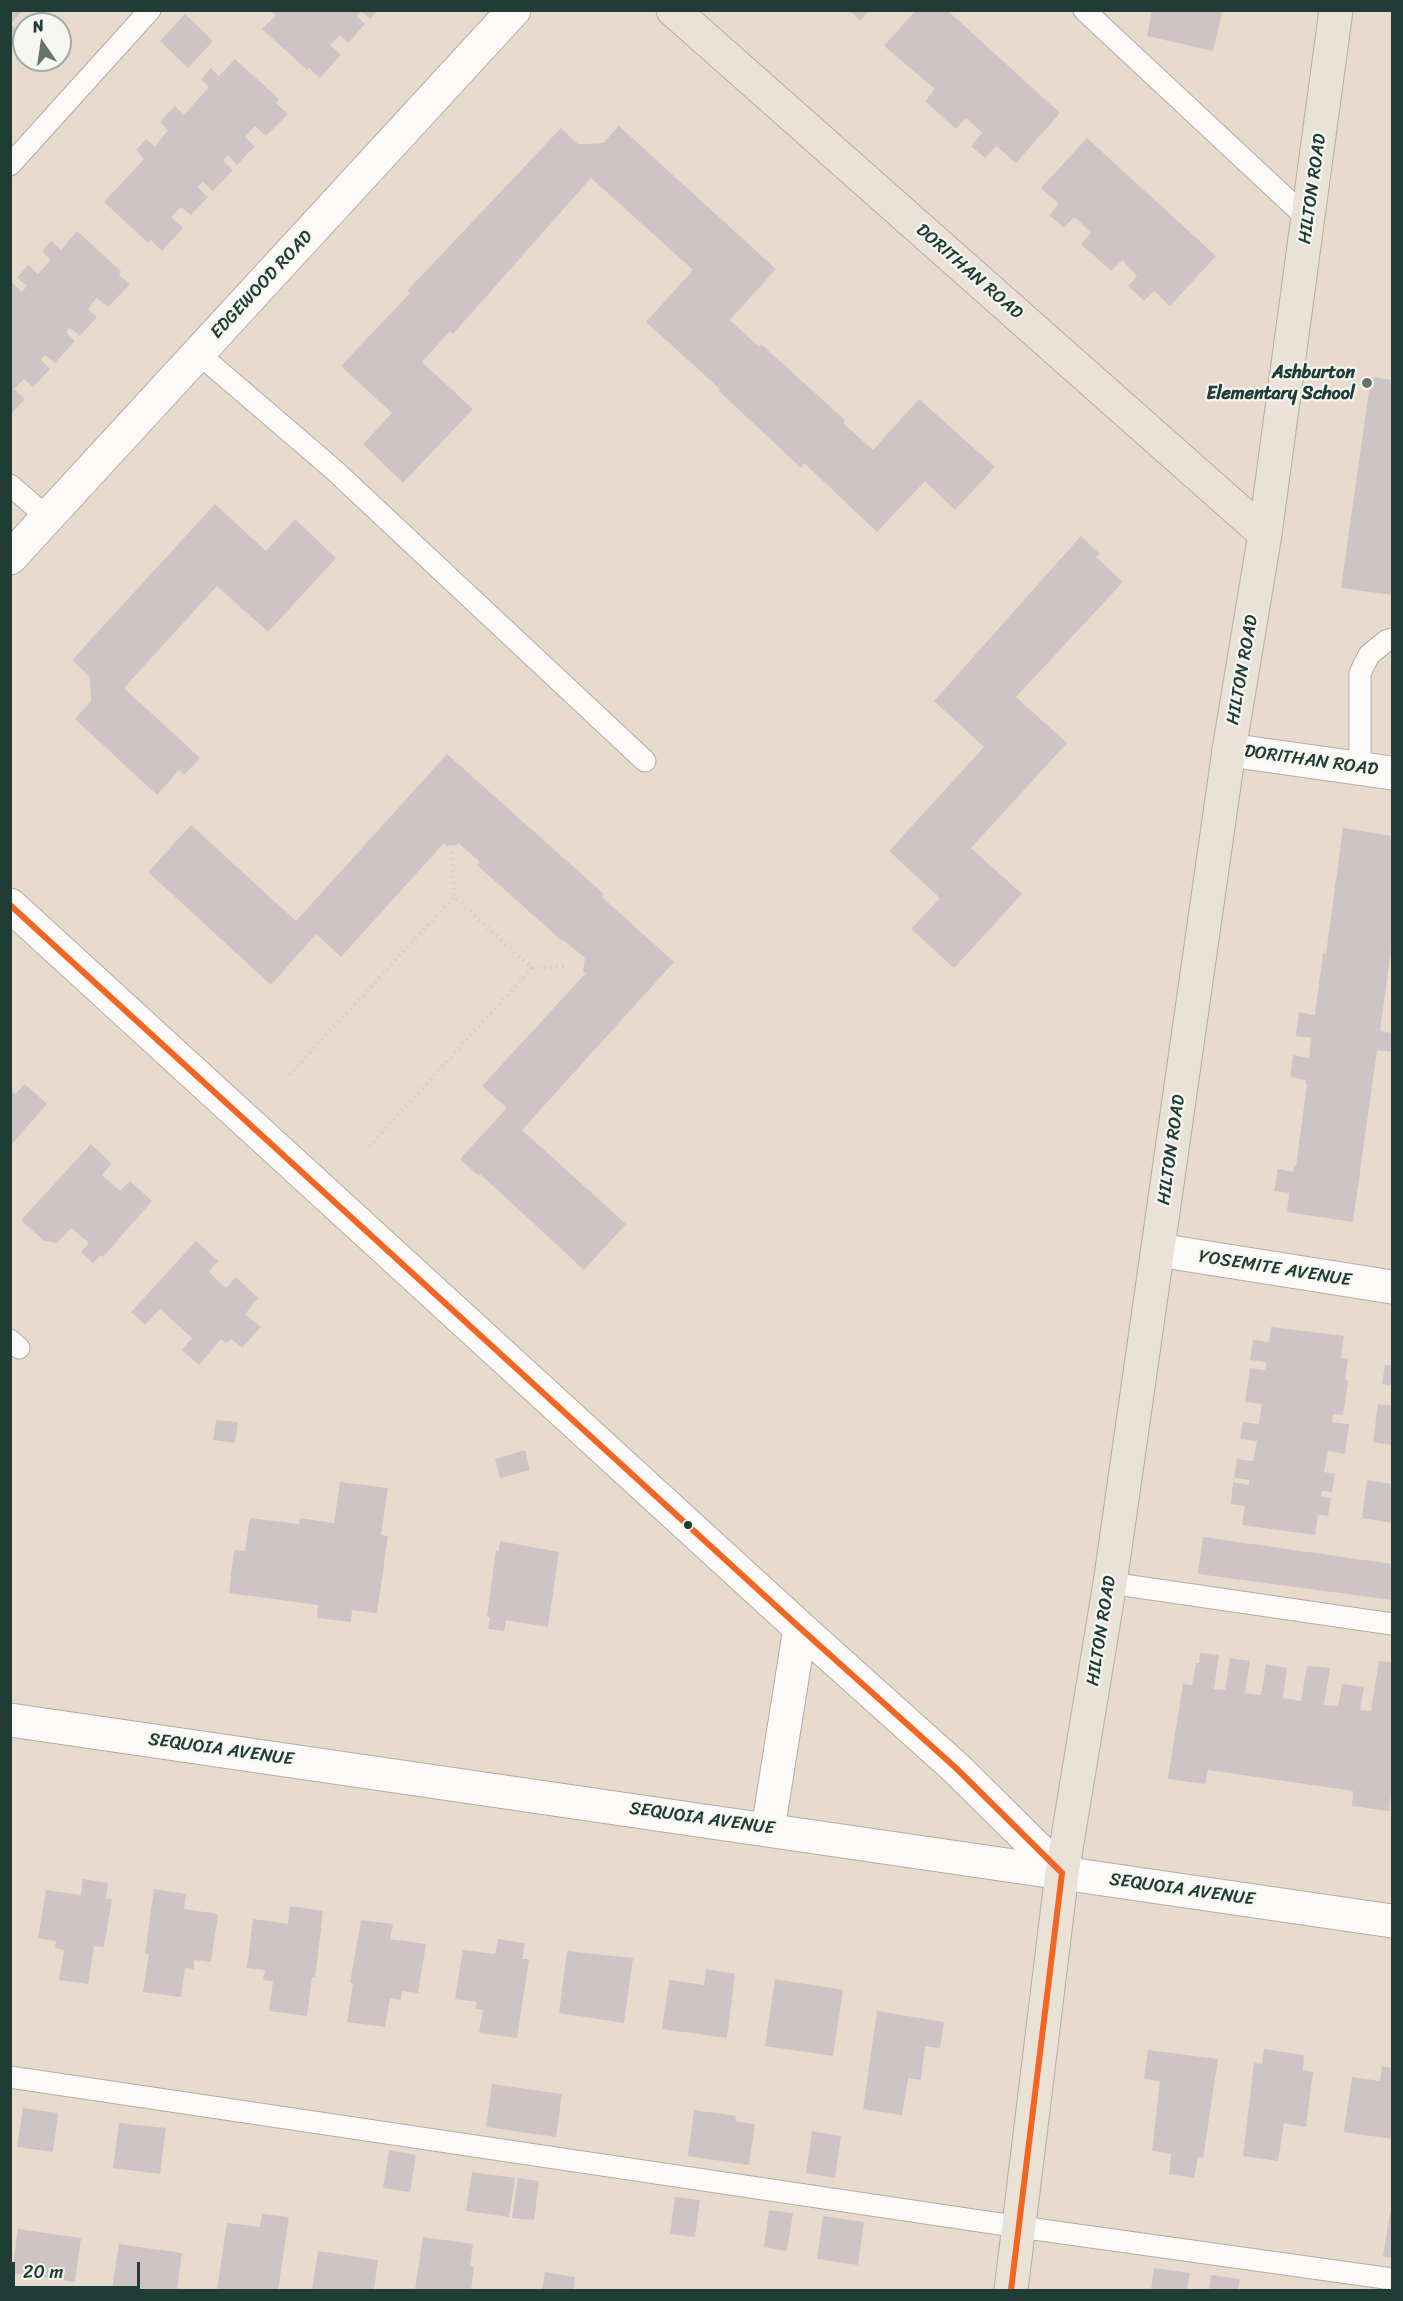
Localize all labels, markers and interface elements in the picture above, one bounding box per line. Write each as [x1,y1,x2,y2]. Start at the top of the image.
text: N [30,11,47,41]
north arrow [12,12,72,72]
street label: HILTON ROAD [1295,133,1331,245]
street label: DORITHAN ROAD [911,220,1027,324]
street label: EDGEWOOD ROAD [206,226,318,344]
place label: Ashburton Elementary School [1206,362,1355,404]
marker: Ashburton Elementary School [1360,376,1374,390]
street label: HILTON ROAD [1223,613,1263,727]
street label: DORITHAN ROAD [1243,741,1379,781]
street label: HILTON ROAD [1154,1094,1190,1206]
street label: YOSEMITE AVENUE [1197,1246,1353,1292]
unlabelled marker [682,1519,694,1531]
street label: HILTON ROAD [1083,1574,1121,1688]
street label: SEQUOIA AVENUE [147,1729,295,1771]
street label: SEQUOIA AVENUE [628,1798,776,1840]
street label: SEQUOIA AVENUE [1108,1869,1256,1911]
scale bar [15,2250,142,2288]
text: 20 m [23,2256,63,2288]

